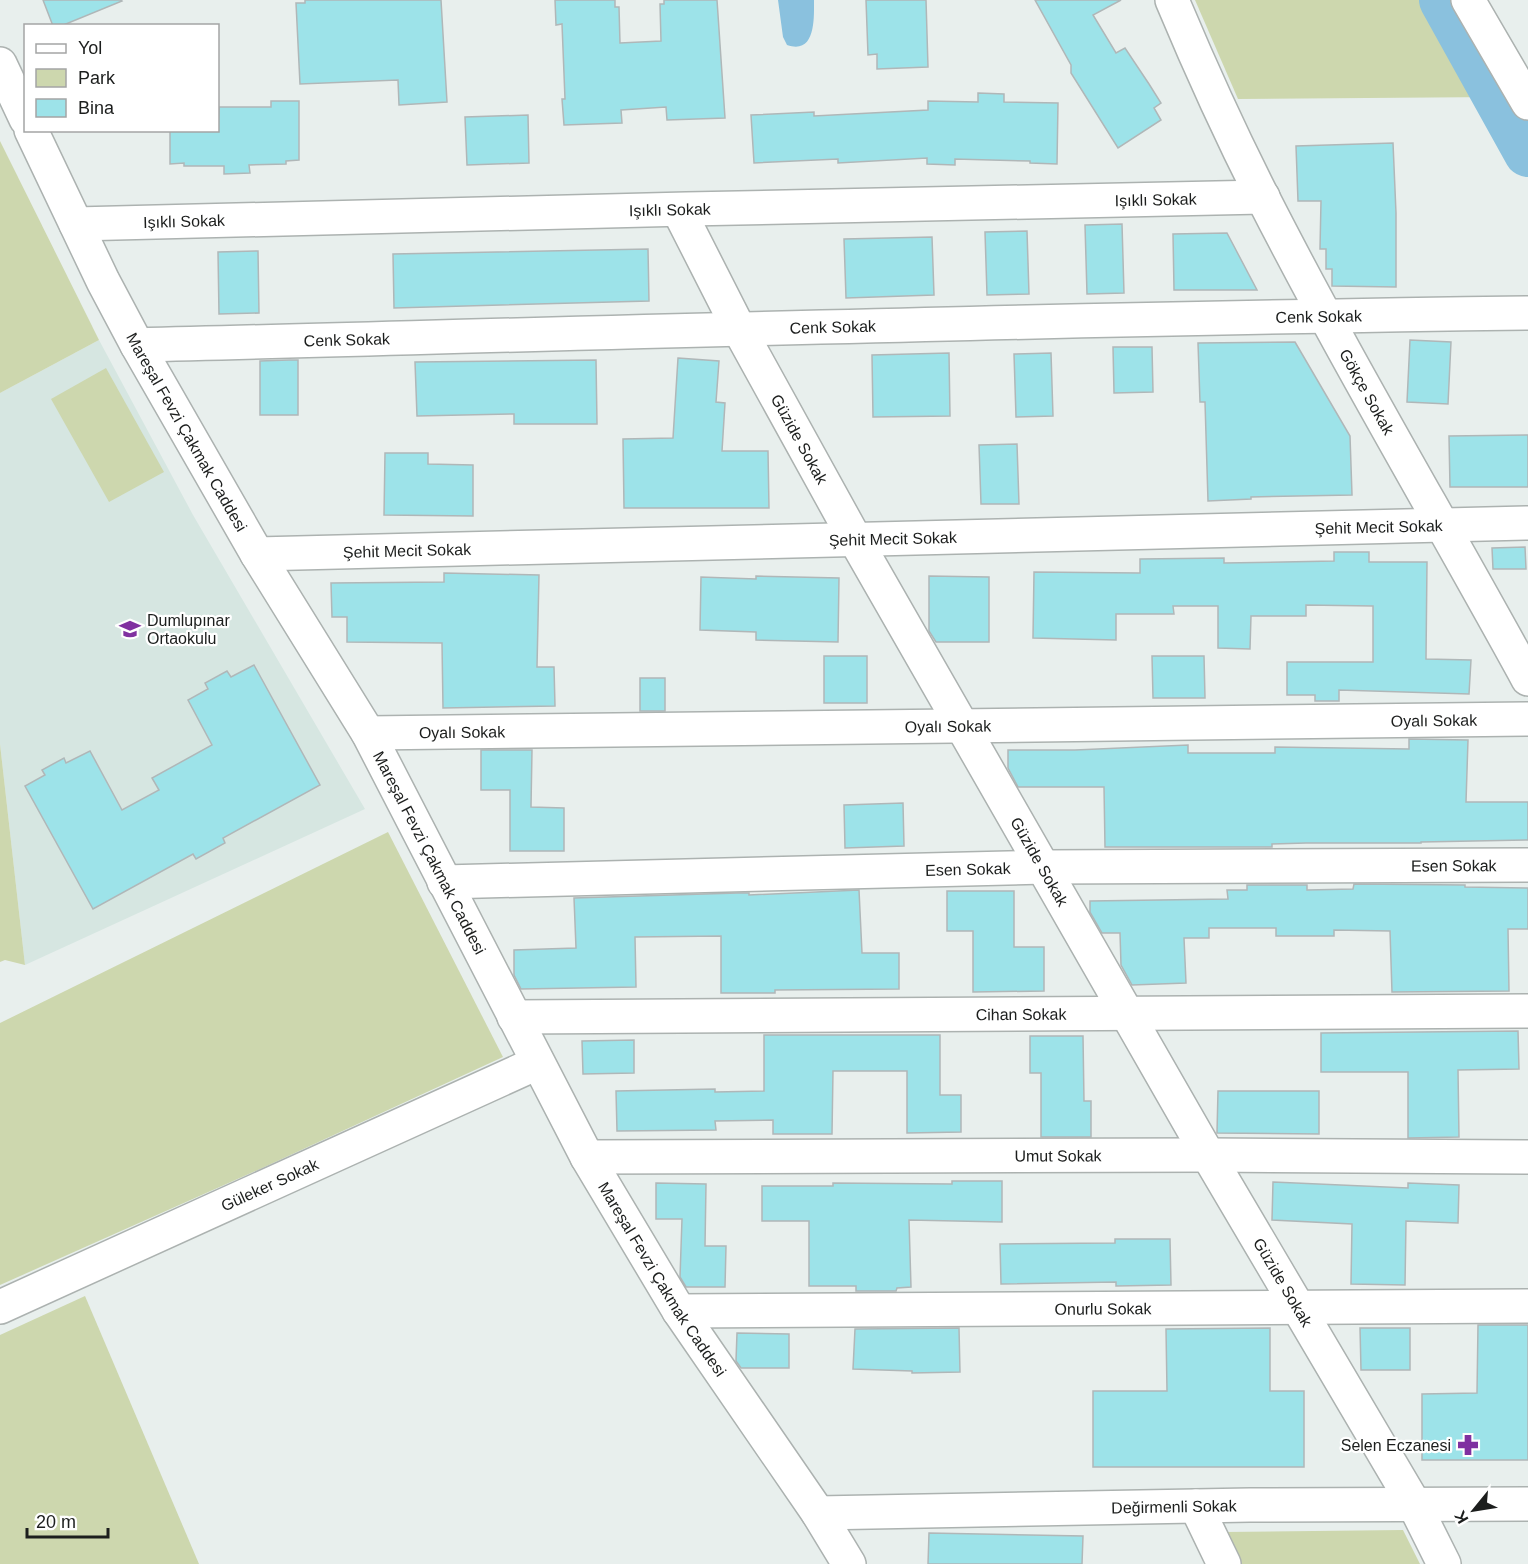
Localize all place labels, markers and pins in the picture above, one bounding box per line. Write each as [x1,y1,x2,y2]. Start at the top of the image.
place label: Dumlupınar Ortaokulu [147,612,230,647]
school or university icon: Dumlupınar Ortaokulu [118,617,142,641]
pharmacy icon: Selen Eczanesi [1456,1433,1480,1457]
place label: Selen Eczanesi [1341,1437,1451,1454]

